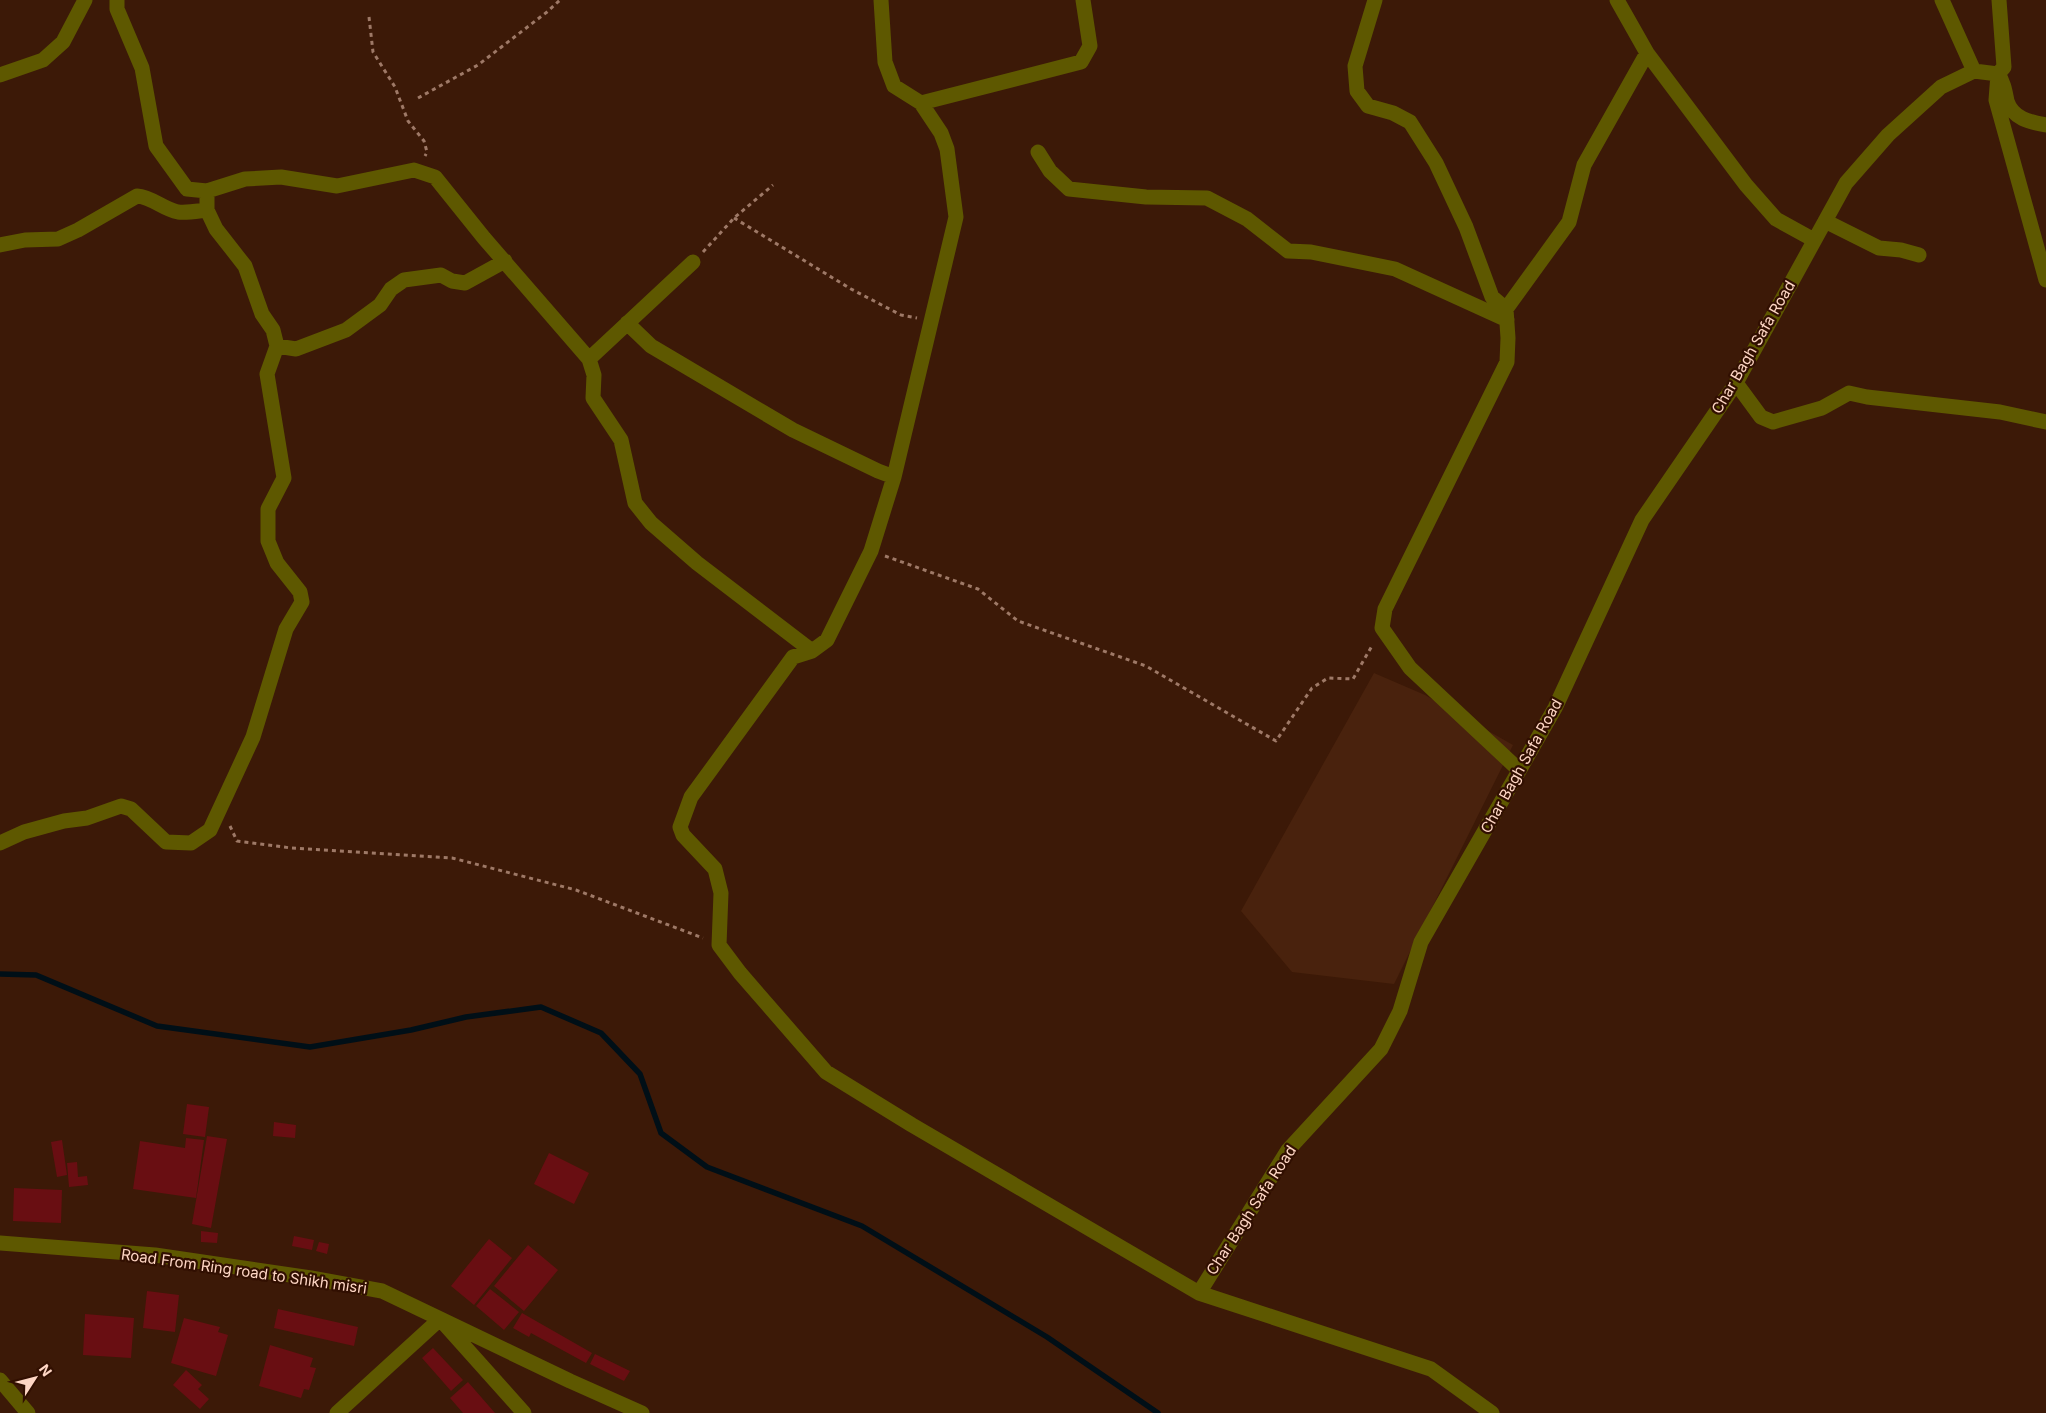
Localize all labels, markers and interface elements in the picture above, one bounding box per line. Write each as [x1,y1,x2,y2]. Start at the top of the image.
street label: Char Bagh Safa Road [1707,277,1799,417]
street label: Char Bagh Safa Road [1476,695,1566,837]
street label: Char Bagh Safa Road [1202,1142,1300,1278]
street label: Road From Ring road to Shikh misri [120,1244,368,1298]
north arrow [10,1353,60,1403]
text: N [36,1361,56,1379]

